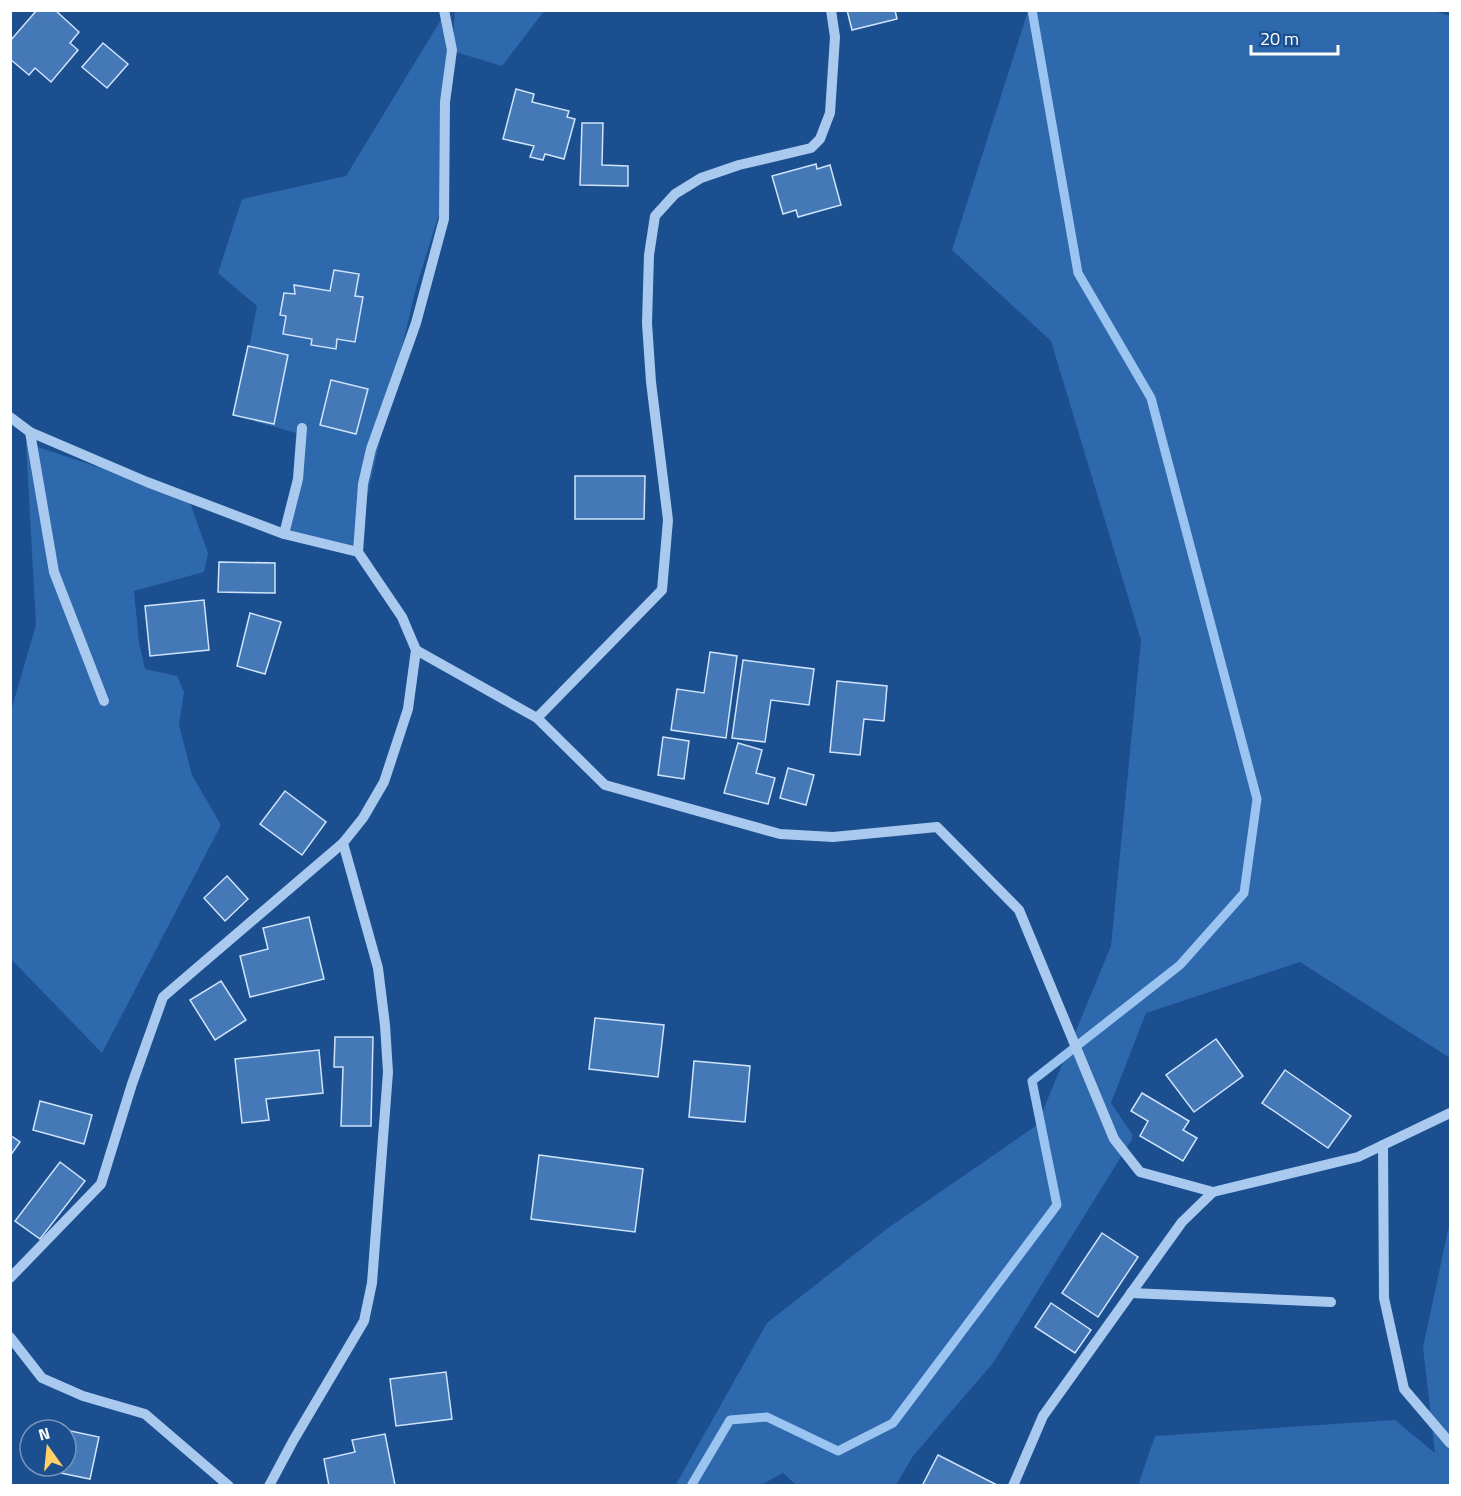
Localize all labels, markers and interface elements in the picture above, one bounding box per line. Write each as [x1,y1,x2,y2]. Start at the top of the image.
scale bar [1251,18,1338,56]
text: 20 m [1260,25,1299,52]
north arrow [18,1418,78,1478]
text: N [36,1420,53,1447]

